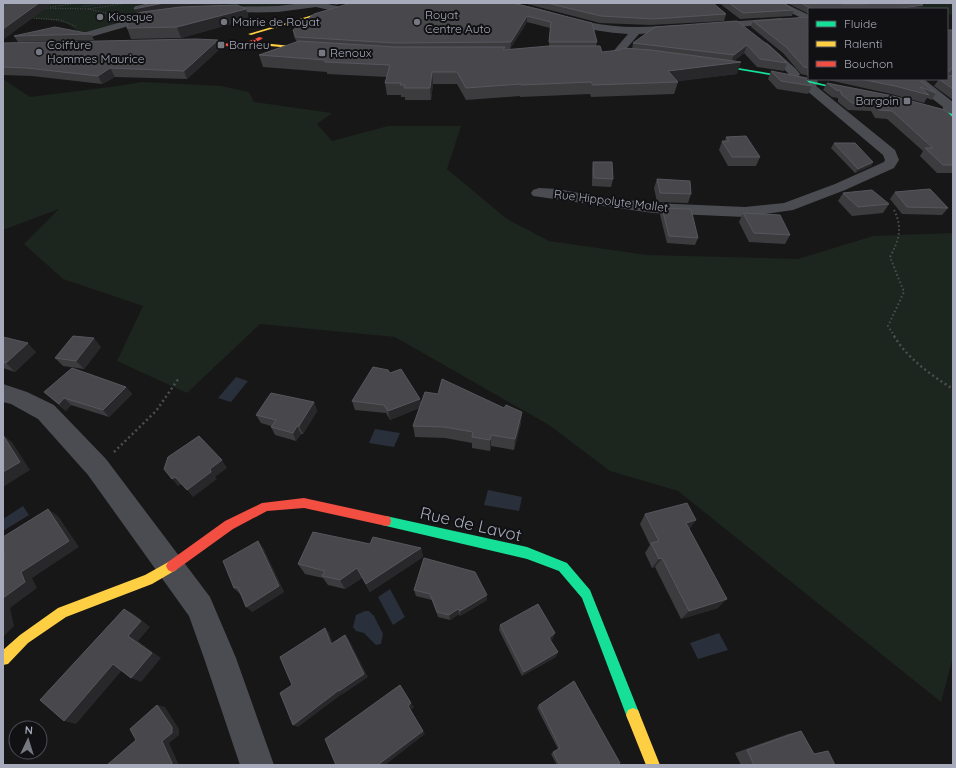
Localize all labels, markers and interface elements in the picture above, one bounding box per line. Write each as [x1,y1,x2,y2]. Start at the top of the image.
place label: Royat Centre Auto [425,7,491,36]
legend [808,8,948,80]
place label: Kiosque [108,9,153,24]
marker: Kiosque [95,12,105,22]
place label: Mairie de Royat [232,14,320,29]
text: Fluide [844,16,877,31]
marker: Mairie de Royat [219,17,229,27]
marker: Royat Centre Auto [412,17,422,27]
text: Ralenti [844,36,882,51]
place label: Coiffure Hommes Maurice [47,37,145,66]
place label: Barrieu [229,37,270,52]
marker: Barrieu [216,40,226,50]
place label: Renoux [330,45,372,60]
marker: Coiffure Hommes Maurice [34,47,44,57]
marker: Renoux [317,48,327,58]
text: Bouchon [844,56,893,71]
place label: Bargoin [855,93,899,108]
marker: Bargoin [902,96,912,106]
street label: Rue Hippolyte Mallet [553,186,669,215]
street label: Rue de Lavot [418,502,524,545]
north arrow [8,720,48,760]
text: N [24,723,33,737]

